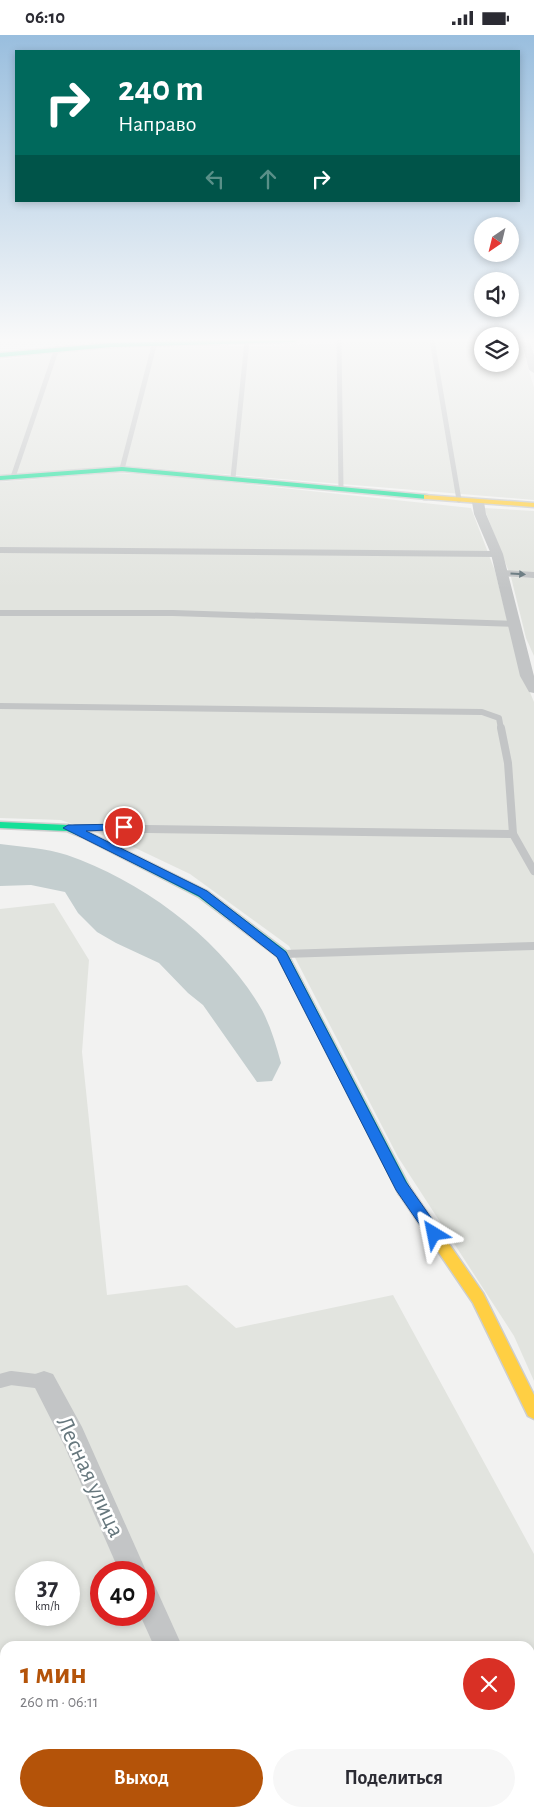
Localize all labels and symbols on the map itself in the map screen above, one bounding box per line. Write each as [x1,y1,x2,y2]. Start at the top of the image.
north arrow [474,217,519,263]
one-way arrow [510,571,526,579]
pin [103,806,145,848]
position arrow [407,1207,459,1259]
street label: Лесная улица [52,1413,128,1541]
speed limit sign: 40 [90,1561,155,1626]

